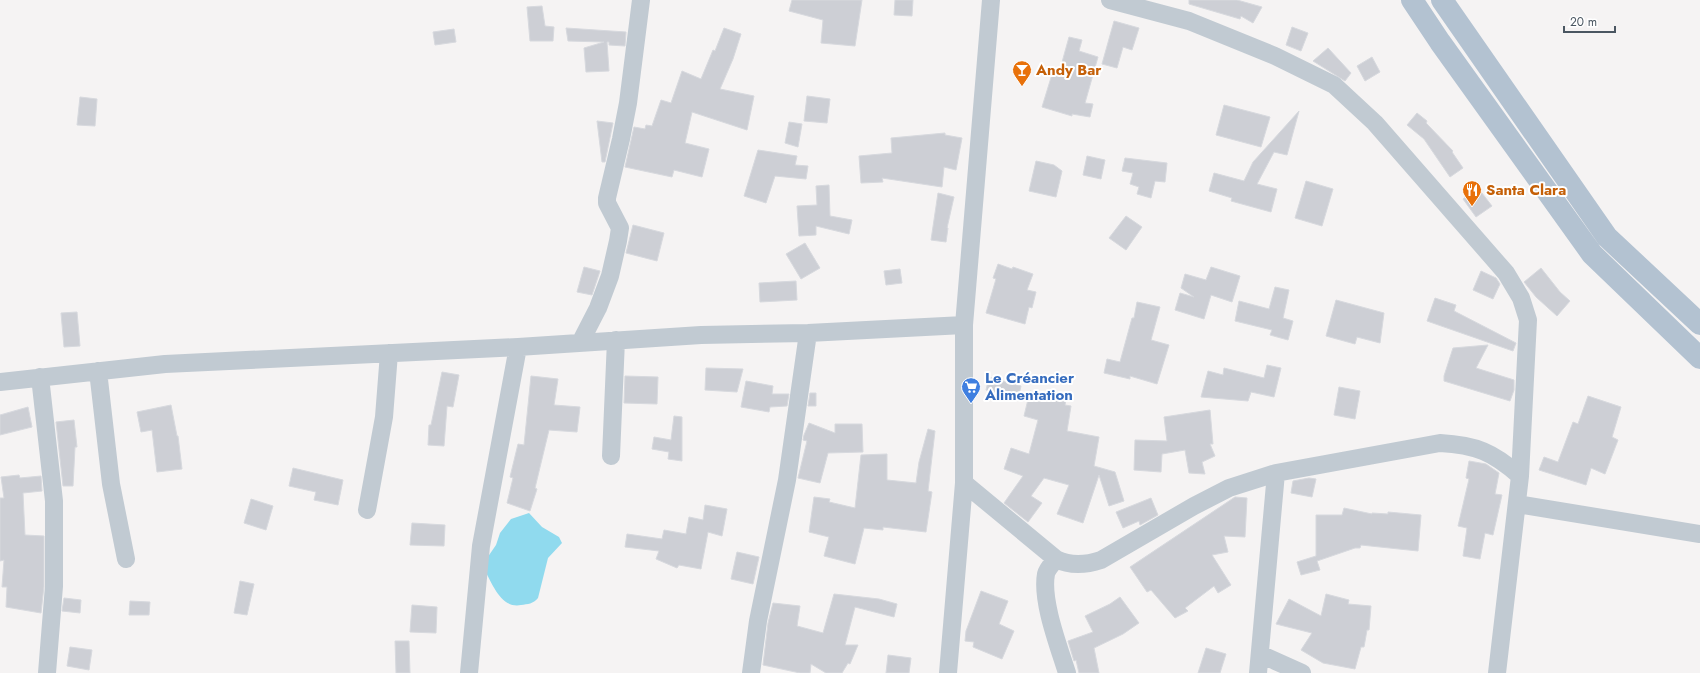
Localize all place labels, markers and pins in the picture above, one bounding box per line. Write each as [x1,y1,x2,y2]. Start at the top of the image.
bar icon: Andy Bar [1011,59,1033,87]
place label: Andy Bar [1035,59,1102,81]
restaurant icon: Santa Clara [1461,179,1483,207]
place label: Santa Clara [1486,179,1566,201]
place label: Le Créancier Alimentation [984,367,1075,406]
supermarket icon: Le Créancier Alimentation [960,376,982,404]

